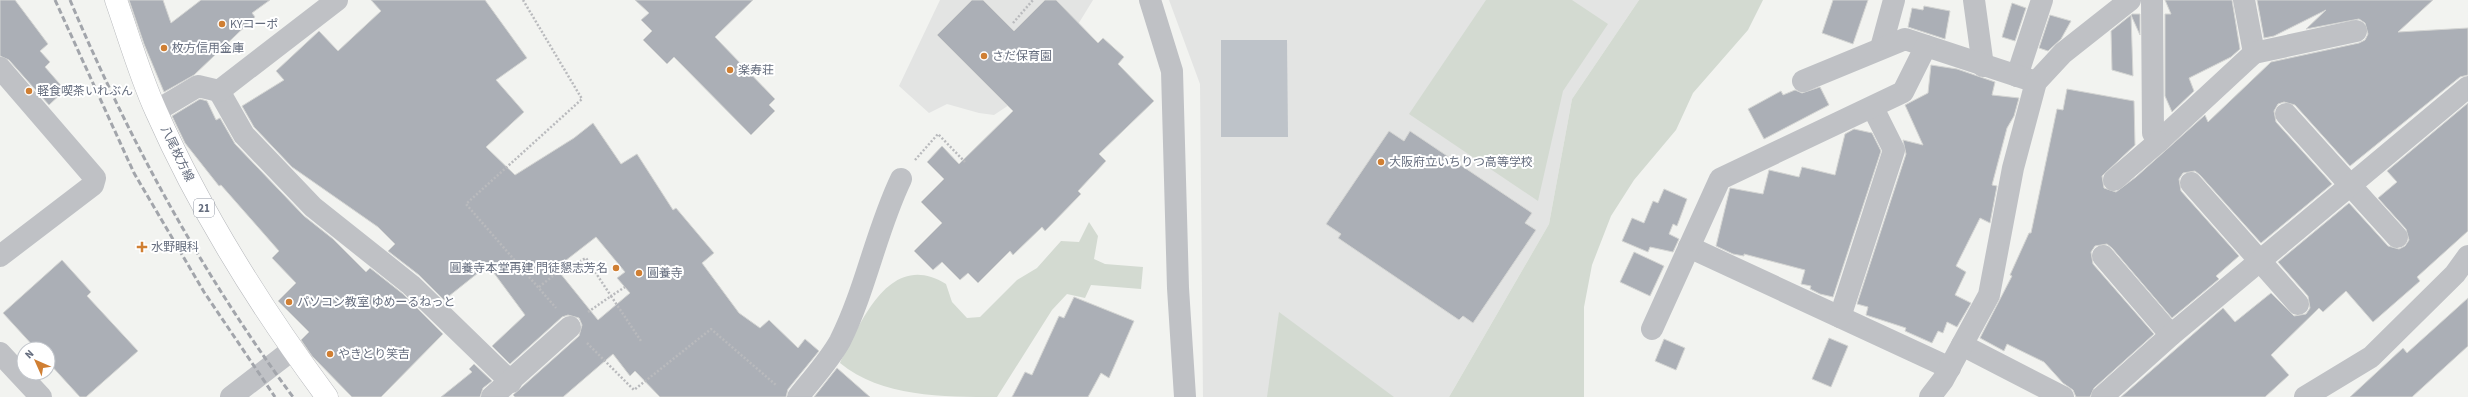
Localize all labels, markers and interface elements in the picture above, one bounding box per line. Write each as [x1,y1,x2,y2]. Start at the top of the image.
place label: KYコーポ [230,16,278,33]
marker: KYコーポ [217,19,227,29]
place label: 枚方信用金庫 [172,40,244,57]
marker: 枚方信用金庫 [159,43,169,53]
place label: さだ保育園 [992,48,1052,65]
marker: さだ保育園 [979,51,989,61]
place label: 楽寿荘 [738,62,774,79]
marker: 楽寿荘 [725,65,735,75]
place label: 軽食喫茶いれぶん [37,83,133,100]
marker: 軽食喫茶いれぶん [24,86,34,96]
street label: 八尾枚方線 [156,123,198,185]
place label: 大阪府立いちりつ高等学校 [1389,154,1533,171]
marker: 大阪府立いちりつ高等学校 [1376,157,1386,167]
road number: 21 [194,199,214,217]
place label: 水野眼科 [151,239,199,256]
marker: 水野眼科 [136,241,148,253]
place label: 圓養寺本堂再建 門徒懇志芳名 [450,260,608,277]
marker: 圓養寺本堂再建 門徒懇志芳名 [611,263,621,273]
place label: 圓養寺 [647,265,683,282]
marker: 圓養寺 [634,268,644,278]
place label: パソコン教室 ゆめーるねっと [297,294,455,311]
marker: パソコン教室 ゆめーるねっと [284,297,294,307]
north arrow [16,341,56,381]
text: N [21,346,37,362]
place label: やきとり笑吉 [338,346,410,363]
marker: やきとり笑吉 [325,349,335,359]

